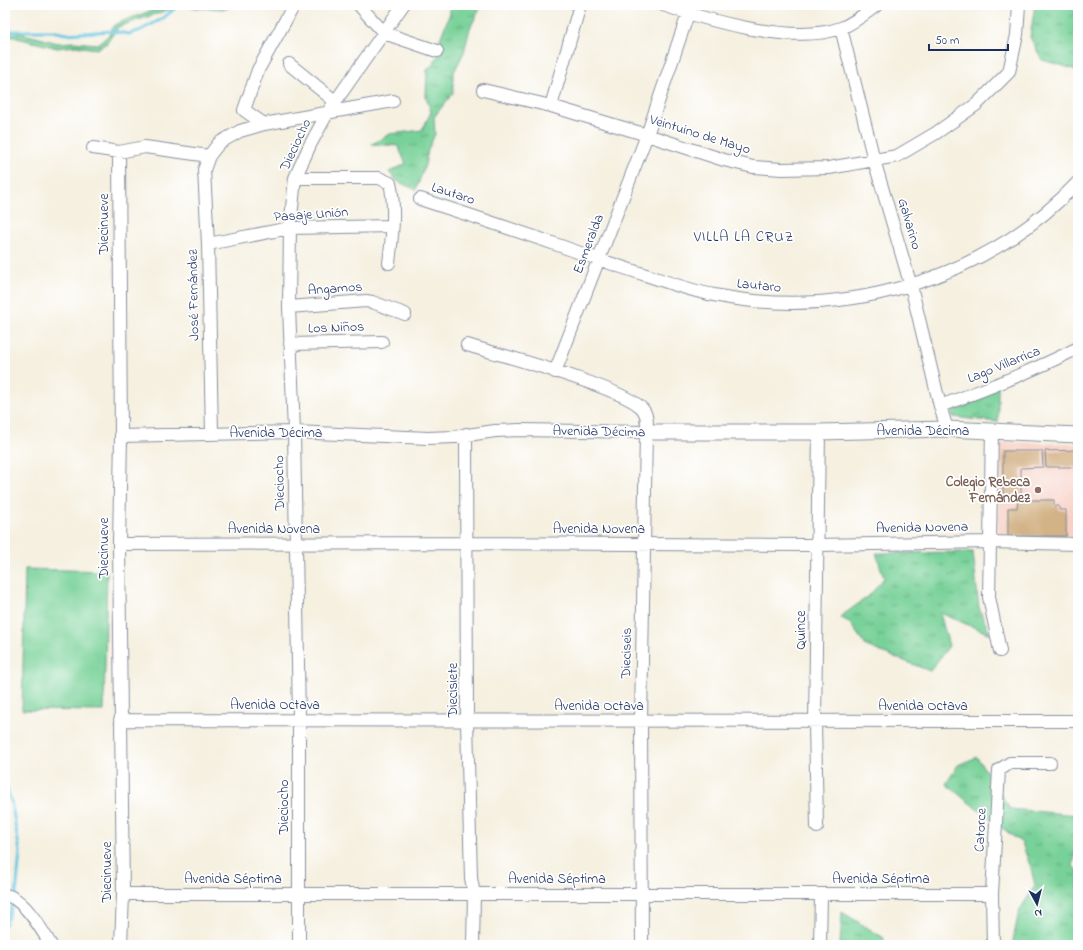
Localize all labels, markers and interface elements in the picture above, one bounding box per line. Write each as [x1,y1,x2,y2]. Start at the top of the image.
scale bar [929,26,1008,52]
text: 50 m [935,32,959,50]
street label: Veintuino de Mayo [646,109,753,161]
street label: Dieciocho [274,116,317,175]
street label: Lautaro [429,177,477,211]
street label: Diecinueve [94,193,115,256]
street label: Galvarino [892,196,926,252]
street label: Pasaje Unión [273,202,349,228]
street label: Esmeralda [568,211,610,277]
district label: VILLA LA CRUZ [693,226,794,248]
street label: José Fernández [183,249,205,341]
street label: Lautaro [736,273,782,299]
street label: Angamos [307,277,363,302]
street label: Los Niños [307,317,365,339]
street label: Lago Villarrica [964,341,1044,390]
street label: Avenida Décima [552,421,646,443]
street label: Avenida Décima [877,421,969,442]
street label: Avenida Décima [230,423,322,444]
street label: Dieciocho [269,455,291,512]
place label: Colegio Rebeca Fernández [946,472,1031,509]
marker: Colegio Rebeca Fernández [1033,485,1043,495]
street label: Diecinueve [94,517,115,580]
street label: Avenida Novena [876,517,968,539]
street label: Avenida Novena [228,519,320,540]
street label: Avenida Novena [553,519,645,540]
street label: Quince [791,610,812,649]
street label: Dieciseis [616,627,638,680]
street label: Diecisiete [443,662,464,718]
street label: Avenida Octava [230,695,320,716]
street label: Avenida Octava [554,696,644,717]
street label: Avenida Octava [878,696,968,717]
street label: Dieciocho [274,779,295,836]
street label: Catorce [969,807,993,853]
street label: Diecinueve [97,841,118,904]
street label: Avenida Séptima [184,869,282,890]
street label: Avenida Séptima [508,869,606,890]
street label: Avenida Séptima [832,869,930,890]
north arrow [1017,884,1057,924]
text: N [1033,905,1043,921]

